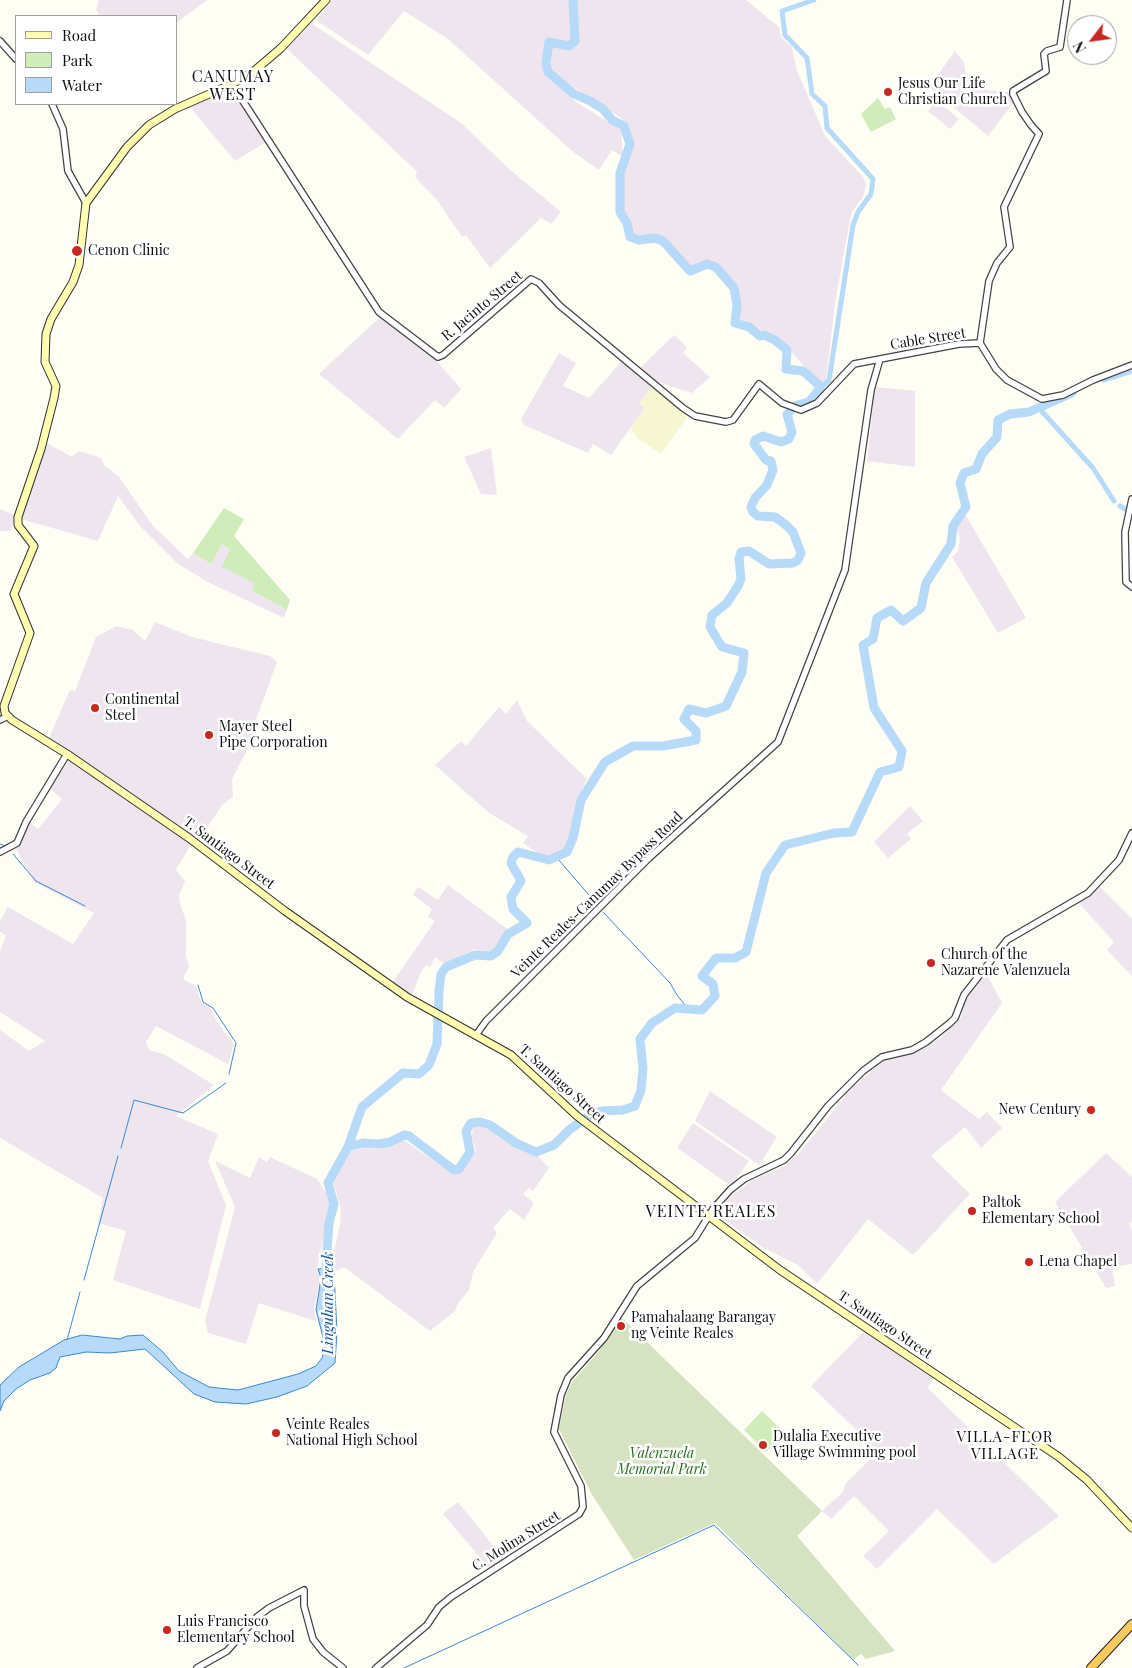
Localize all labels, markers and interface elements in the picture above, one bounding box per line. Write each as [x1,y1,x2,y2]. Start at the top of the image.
legend [15,15,178,105]
north arrow [1067,15,1117,65]
text: Road [62,25,96,45]
text: N [1069,38,1090,56]
text: Park [62,50,93,70]
district label: CANUMAY WEST [191,67,275,105]
text: Water [62,75,102,95]
place label: Jesus Our Life Christian Church [898,76,1007,108]
marker: Jesus Our Life Christian Church [882,86,894,98]
place label: Cenon Clinic [88,243,170,259]
marker: Cenon Clinic [70,244,84,258]
street label: R. Jacinto Street [438,267,526,345]
street label: Cable Street [889,325,967,353]
place label: Continental Steel [105,692,179,724]
marker: Continental Steel [89,702,101,714]
place label: Mayer Steel Pipe Corporation [219,719,328,752]
marker: Mayer Steel Pipe Corporation [203,729,215,741]
street label: Veinte Reales-Canumay Bypass Road [508,808,686,982]
street label: T. Santiago Street [180,813,278,893]
place label: Church of the Nazarene Valenzuela [941,947,1070,980]
marker: Church of the Nazarene Valenzuela [925,957,937,969]
street label: T. Santiago Street [516,1041,608,1127]
place label: New Century [999,1102,1081,1118]
marker: New Century [1085,1104,1097,1116]
place label: Paltok Elementary School [982,1195,1100,1228]
district label: VEINTE REALES [644,1202,778,1222]
marker: Paltok Elementary School [966,1205,978,1217]
water label: Linguhan Creek [319,1252,337,1354]
place label: Lena Chapel [1039,1254,1117,1270]
marker: Lena Chapel [1023,1256,1035,1268]
street label: T. Santiago Street [835,1287,935,1363]
place label: Pamahalaang Barangay ng Veinte Reales [631,1310,776,1342]
marker: Pamahalaang Barangay ng Veinte Reales [615,1320,627,1332]
place label: Veinte Reales National High School [286,1417,418,1450]
marker: Veinte Reales National High School [270,1427,282,1439]
district label: VILLA-FLOR VILLAGE [955,1428,1055,1463]
place label: Dulalia Executive Village Swimming pool [773,1429,916,1461]
marker: Dulalia Executive Village Swimming pool [757,1439,769,1451]
park label: Valenzuela Memorial Park [617,1446,707,1478]
street label: C. Molina Street [469,1507,563,1575]
place label: Luis Francisco Elementary School [177,1614,295,1646]
marker: Luis Francisco Elementary School [161,1624,173,1636]

